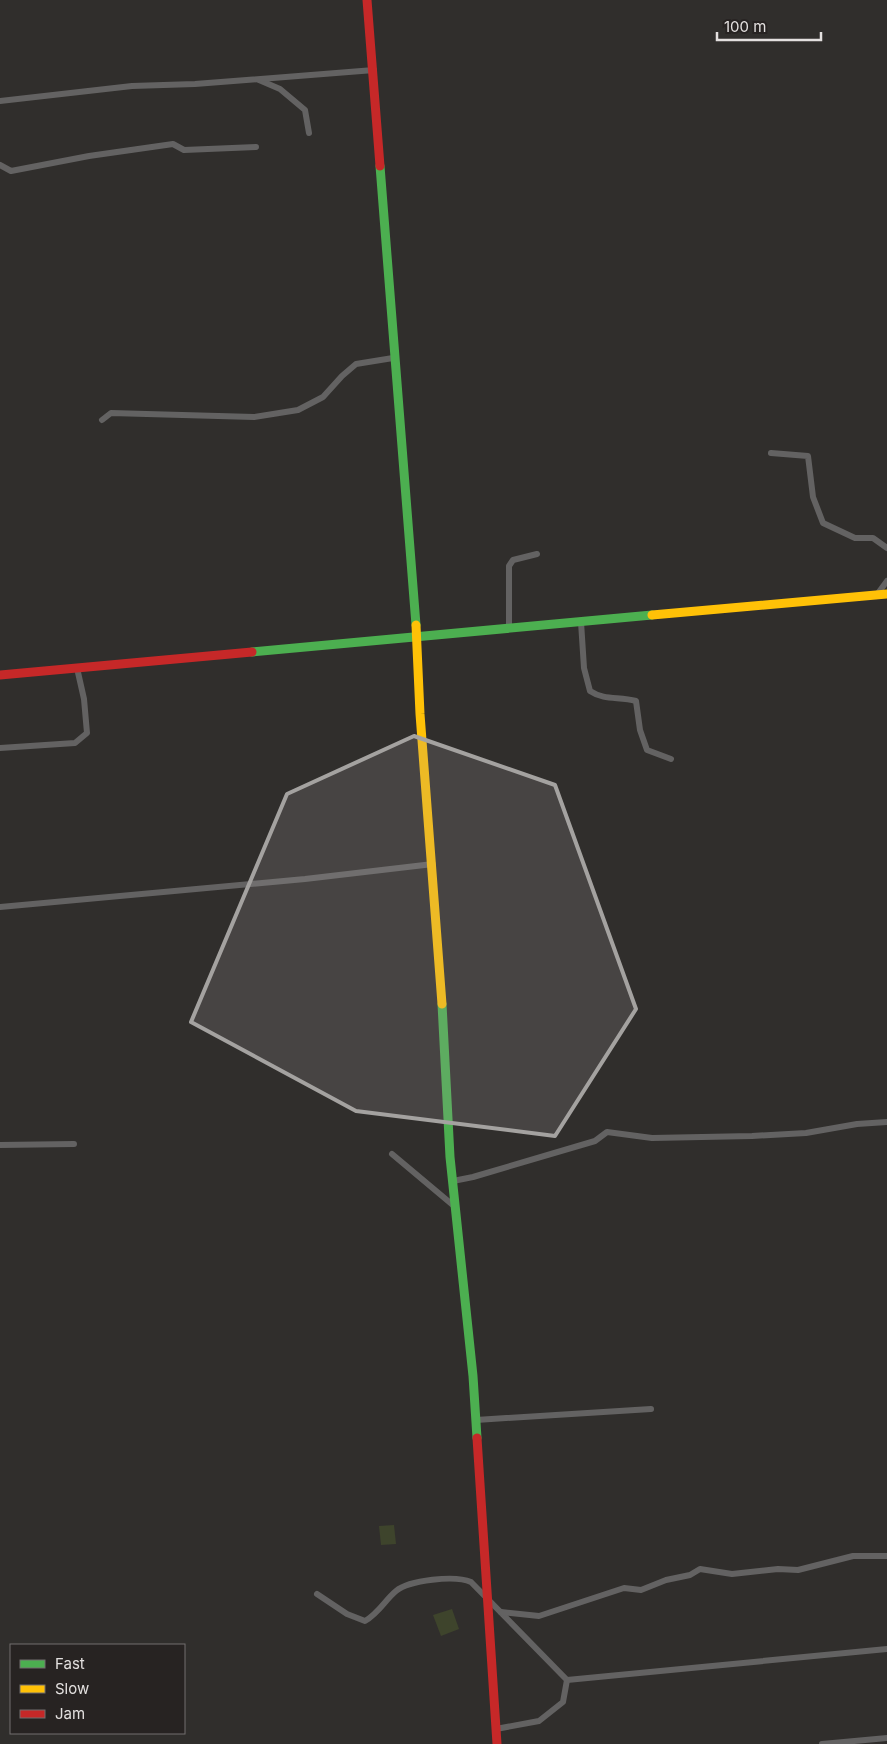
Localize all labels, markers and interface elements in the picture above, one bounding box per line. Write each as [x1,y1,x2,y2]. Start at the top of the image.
scale bar [717,10,821,42]
text: 100 m [724,17,766,36]
legend [10,1644,185,1734]
text: Fast [55,1654,85,1673]
text: Slow [55,1679,89,1698]
text: Jam [55,1704,85,1723]

